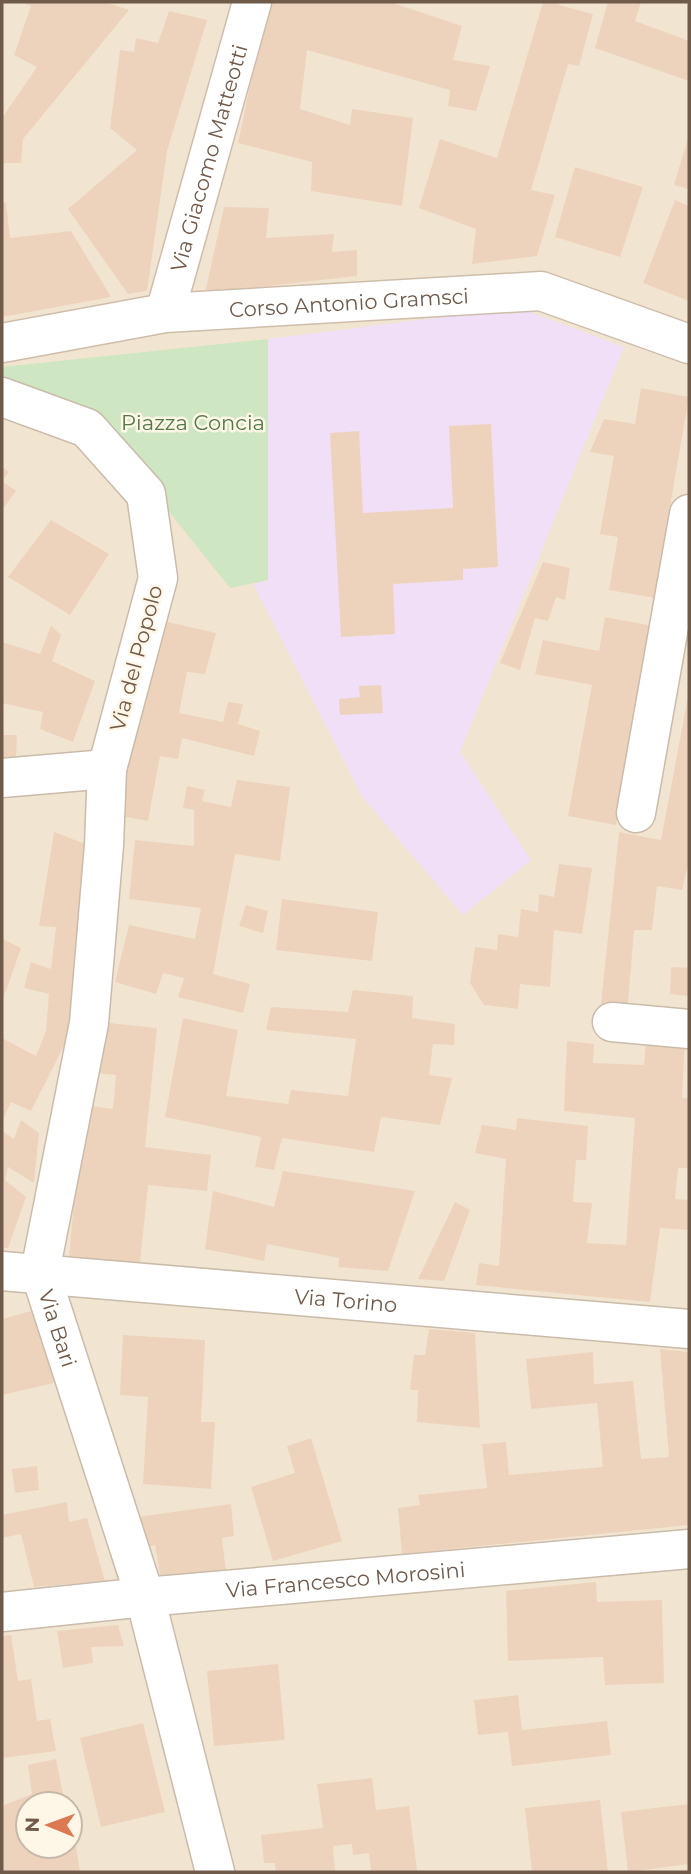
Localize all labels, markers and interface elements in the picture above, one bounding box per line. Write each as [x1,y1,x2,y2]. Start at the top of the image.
street label: Via Giacomo Matteotti [165,41,252,275]
street label: Corso Antonio Gramsci [228,283,470,322]
park label: Piazza Concia [121,410,265,435]
street label: Via del Popolo [105,582,167,734]
street label: Via Torino [293,1283,398,1317]
street label: Via Bari [34,1286,82,1370]
street label: Via Francesco Morosini [225,1556,466,1602]
north arrow [14,1790,84,1860]
text: N [21,1817,44,1833]

